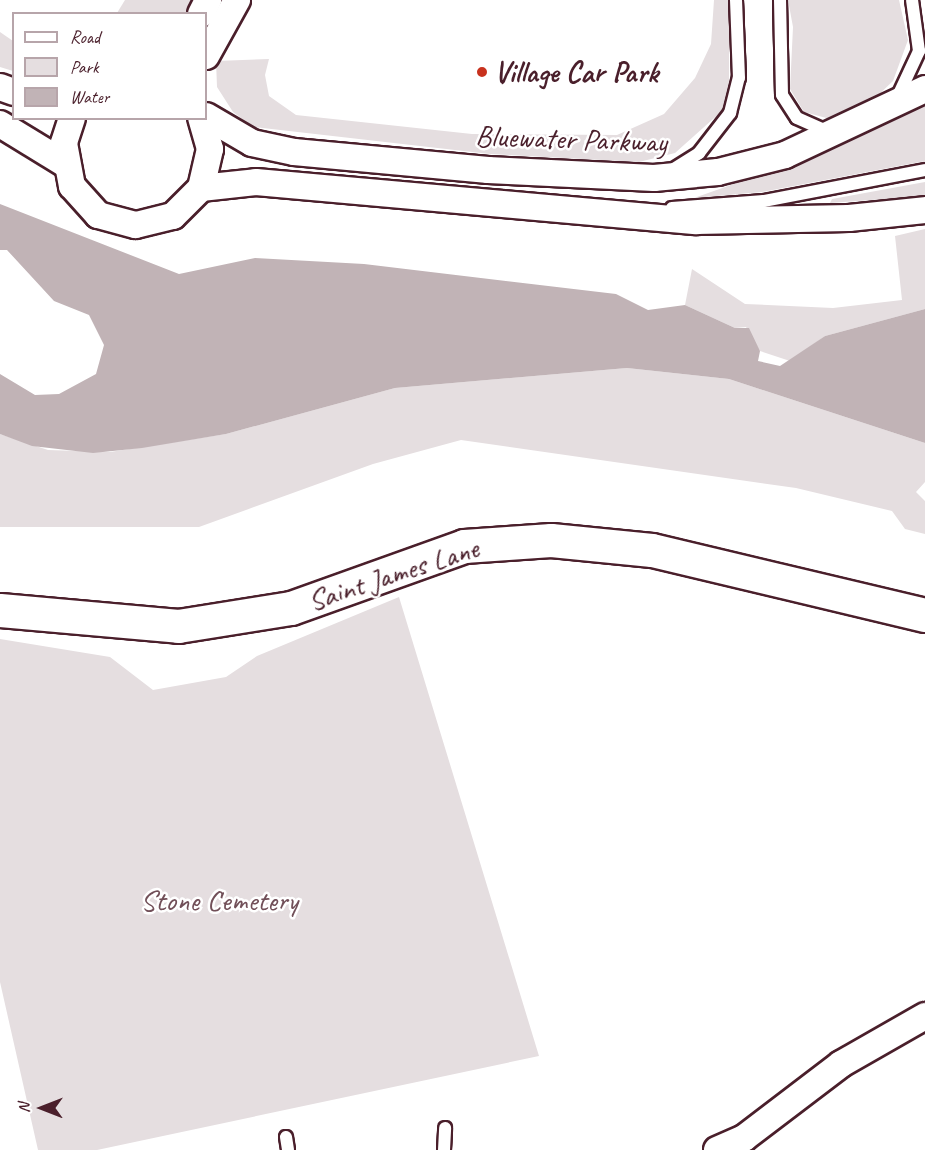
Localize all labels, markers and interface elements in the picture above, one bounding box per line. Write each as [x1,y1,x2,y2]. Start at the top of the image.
legend [12,12,207,120]
text: Road [70,26,100,48]
place label: Village Car Park [494,54,660,90]
text: Park [70,56,99,78]
marker: Village Car Park [475,65,489,79]
text: Water [70,86,109,108]
street label: Bluewater Parkway [474,118,668,160]
street label: Saint James Lane [302,529,484,619]
park label: Stone Cemetery [140,882,298,918]
north arrow [12,1078,72,1138]
text: N [14,1103,34,1113]

